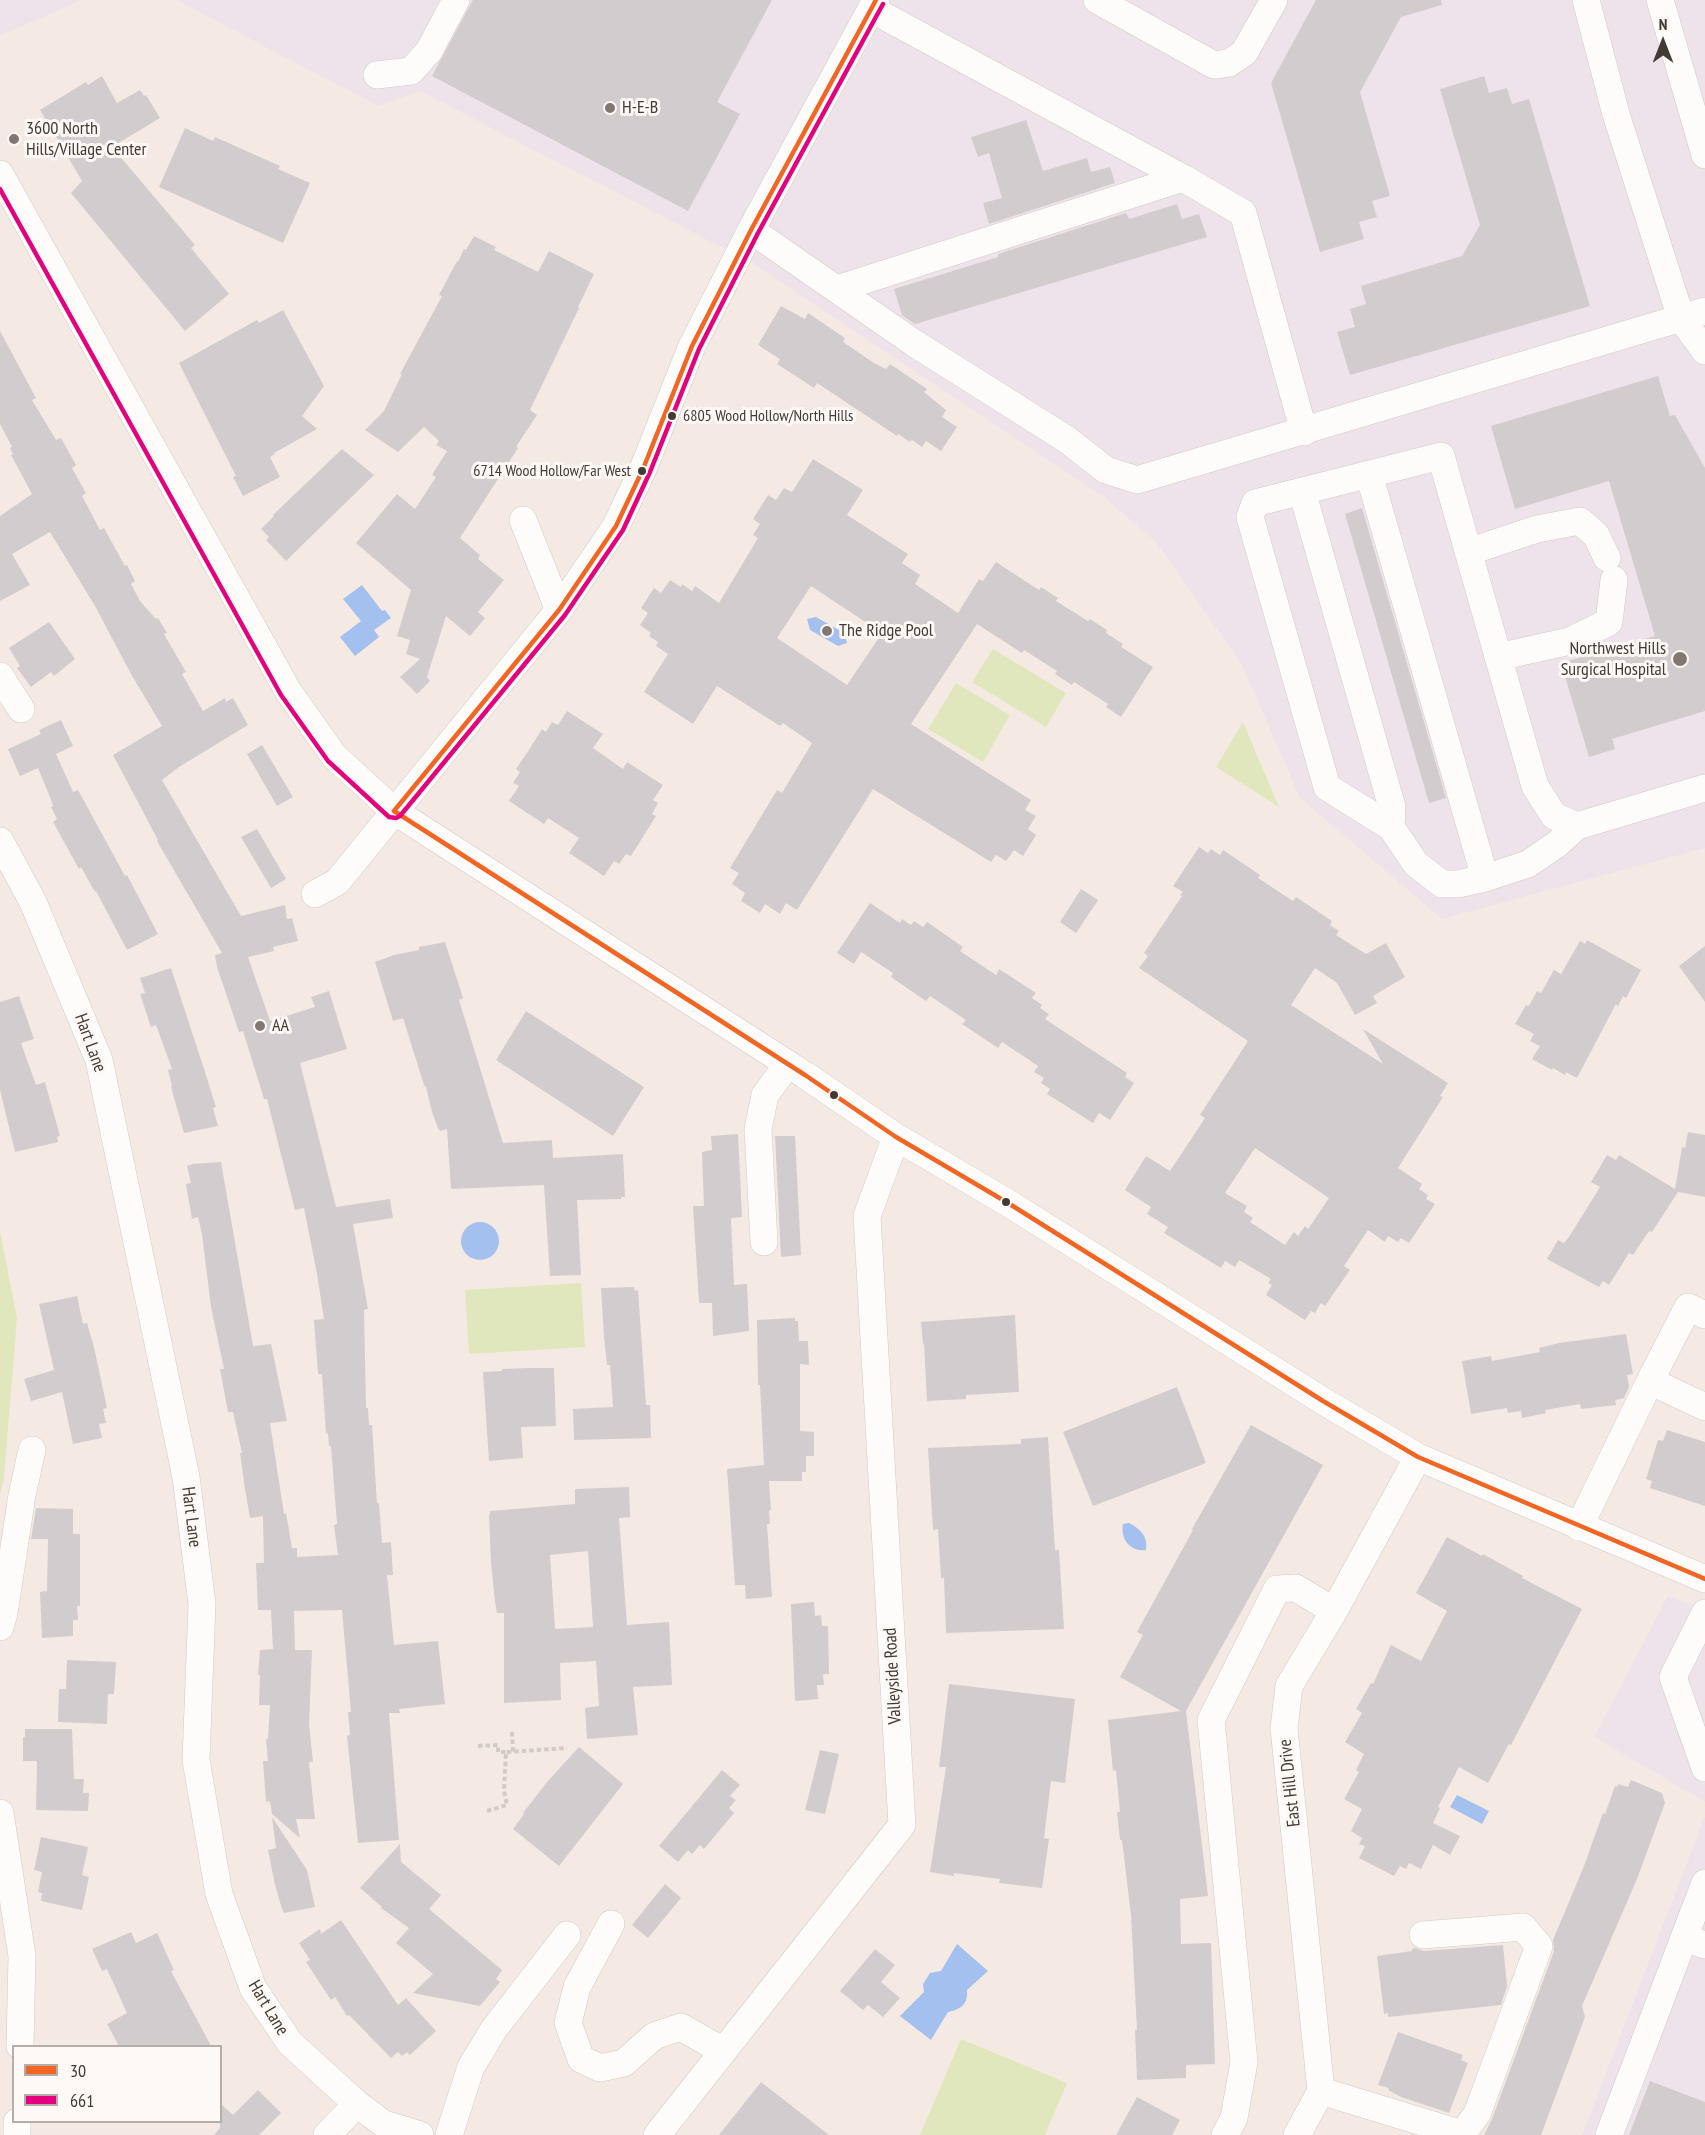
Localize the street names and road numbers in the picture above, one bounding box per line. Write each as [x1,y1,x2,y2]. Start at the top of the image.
street label: Hart Lane [69,1011,111,1075]
street label: Hart Lane [177,1486,205,1548]
street label: Valleyside Road [880,1627,906,1725]
street label: East Hill Drive [1275,1738,1305,1828]
street label: Hart Lane [243,1976,293,2040]

